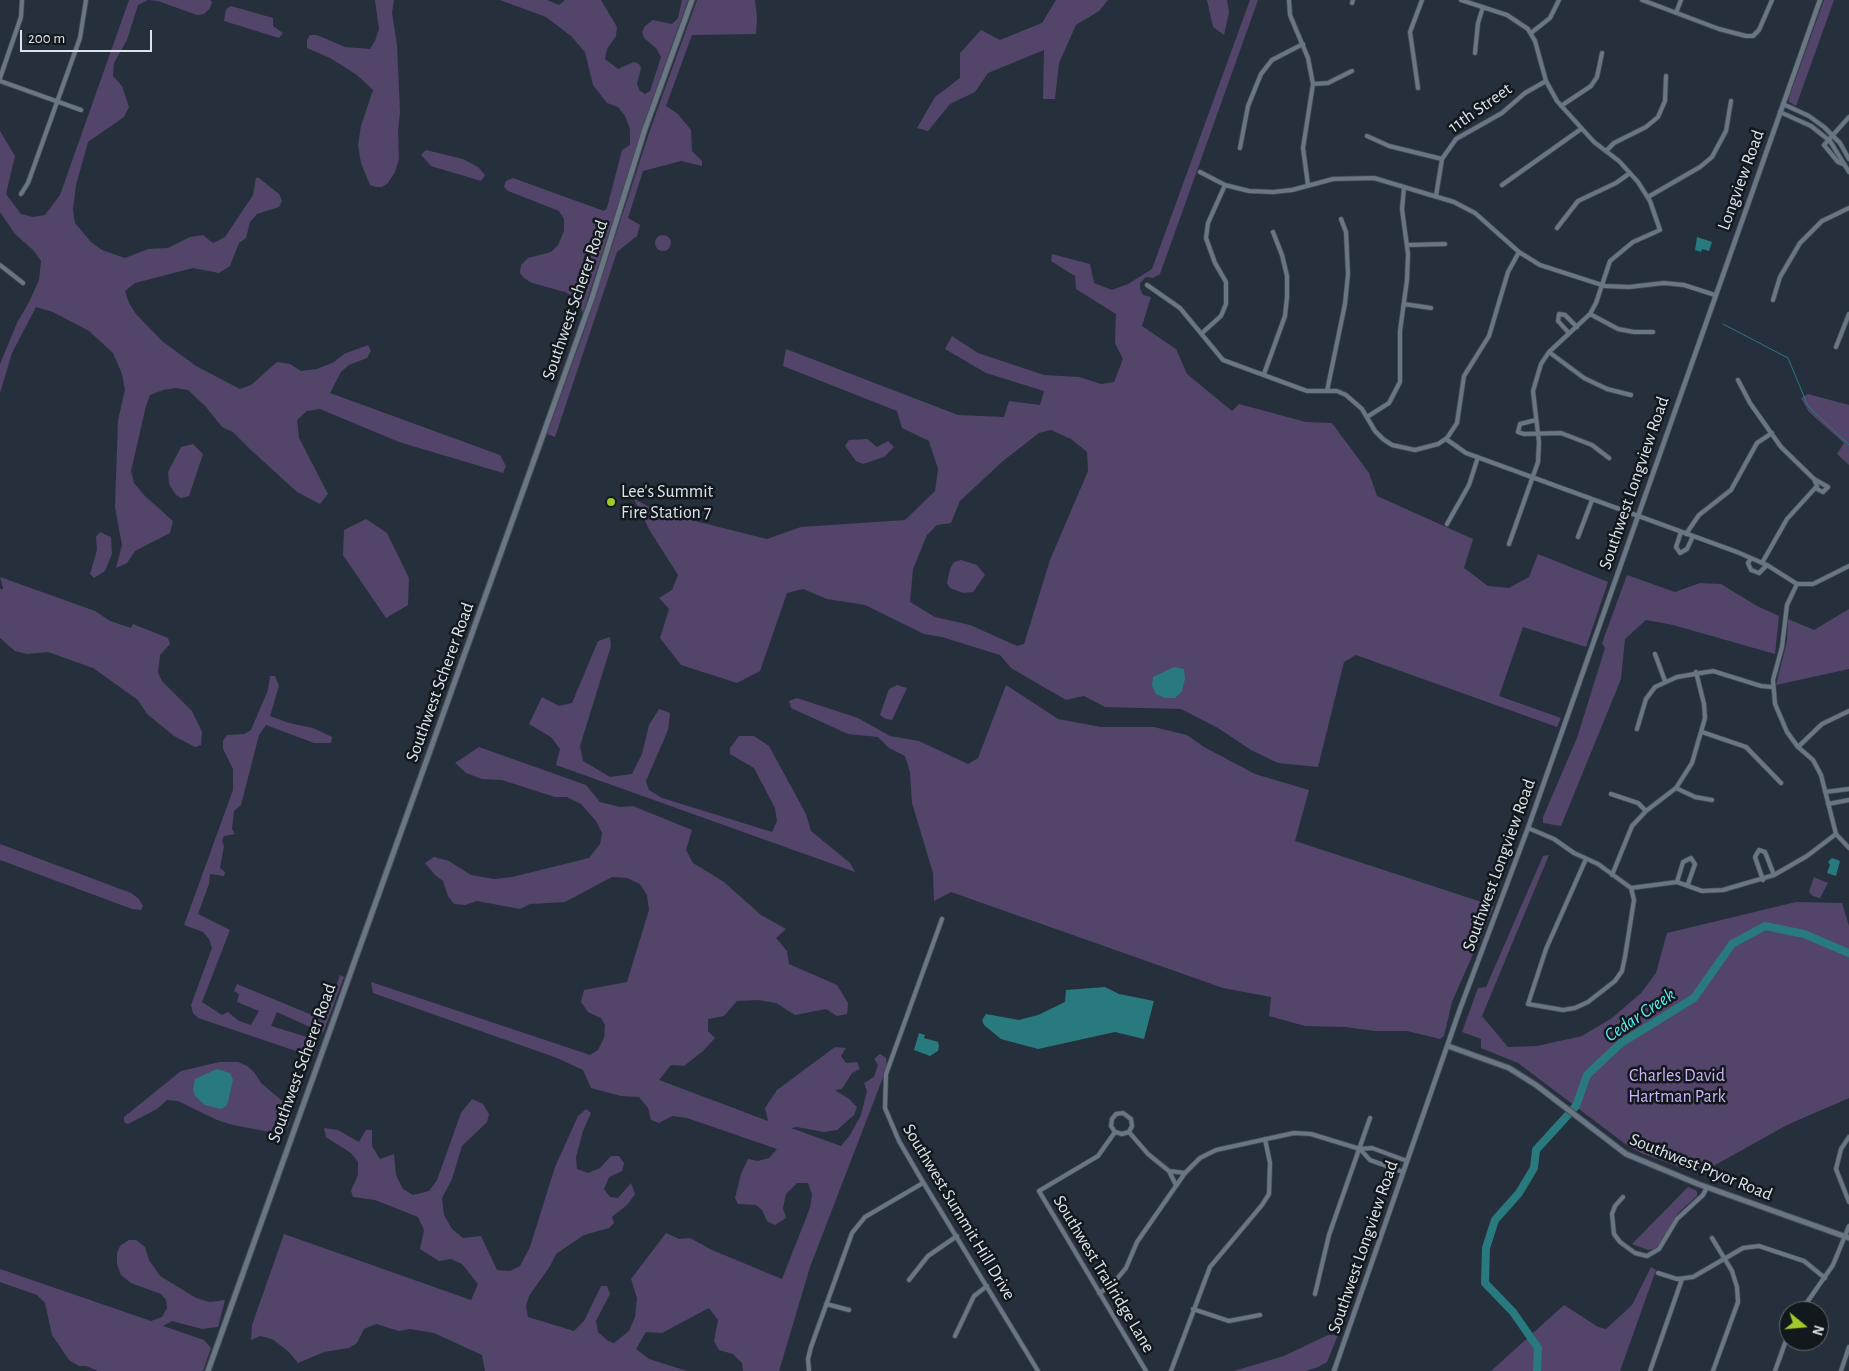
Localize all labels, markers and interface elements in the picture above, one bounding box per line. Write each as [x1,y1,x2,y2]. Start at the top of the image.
scale bar [22,20,155,52]
text: 200 m [28,31,65,46]
street label: 11th Street [1444,78,1516,138]
street label: Longview Road [1713,127,1769,233]
street label: Southwest Scherer Road [537,217,613,383]
street label: Southwest Longview Road [1594,394,1674,572]
place label: Lee's Summit Fire Station 7 [621,481,713,524]
marker: Lee's Summit Fire Station 7 [605,496,617,508]
street label: Southwest Scherer Road [401,599,479,765]
street label: Southwest Longview Road [1458,776,1540,954]
street label: Southwest Scherer Road [263,980,341,1146]
water label: Cedar Creek [1600,983,1680,1047]
park label: Charles David Hartman Park [1628,1065,1726,1108]
street label: Southwest Summit Hill Drive [898,1120,1020,1304]
street label: Southwest Pryor Road [1626,1128,1776,1206]
street label: Southwest Longview Road [1323,1158,1403,1336]
street label: Southwest Trailridge Lane [1048,1191,1160,1357]
north arrow [1779,1301,1829,1351]
text: N [1809,1323,1826,1337]

